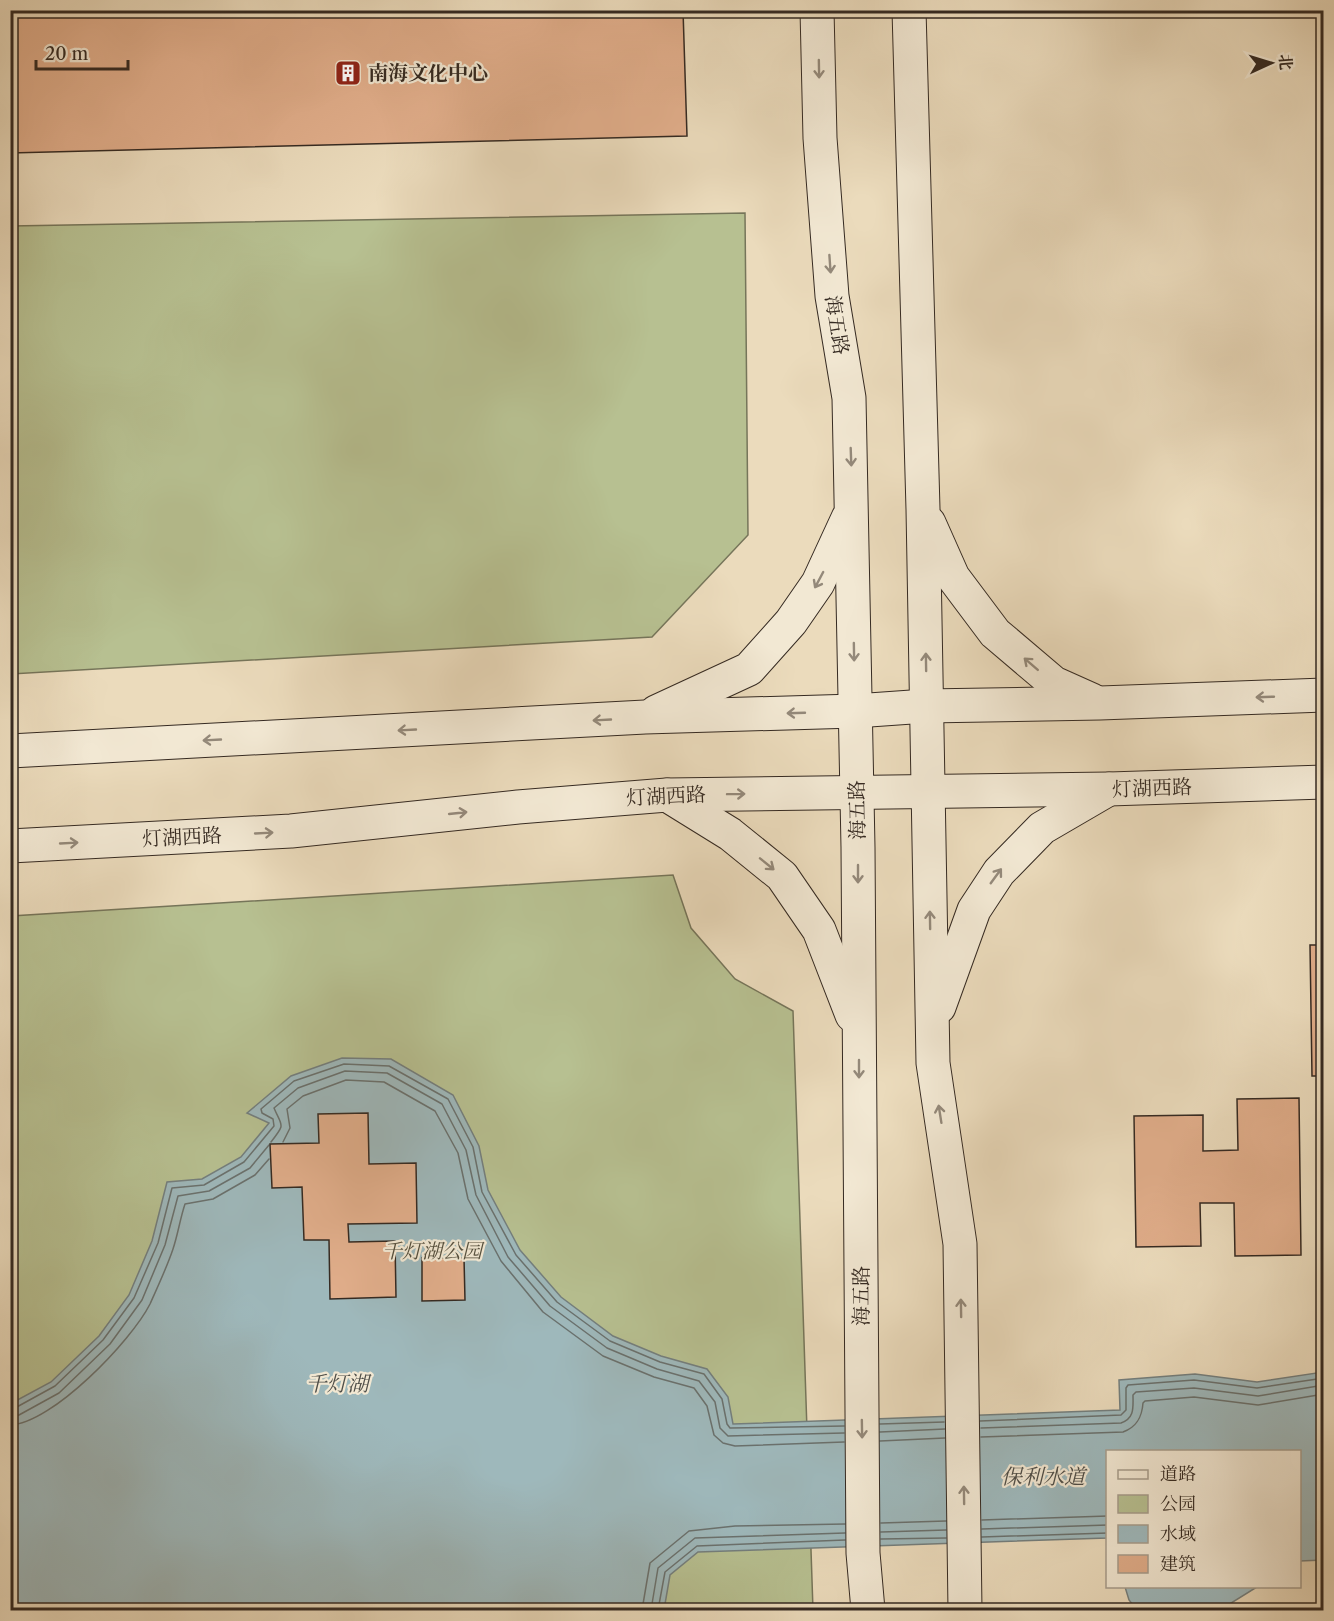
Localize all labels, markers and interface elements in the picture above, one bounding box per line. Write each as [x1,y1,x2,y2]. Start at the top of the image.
scale bar [36,33,128,71]
north arrow [1241,33,1301,93]
text: 20 m [45,43,89,65]
text: 北 [1275,53,1296,71]
building icon: 南海文化中心 [333,58,363,88]
one-way arrow [813,58,824,78]
place label: 南海文化中心 [368,61,488,85]
one-way arrow [824,253,835,273]
street label: 海五路 [820,293,854,357]
one-way arrow [845,447,857,467]
one-way arrow [813,571,825,588]
one-way arrow [848,642,860,662]
one-way arrow [920,652,931,672]
one-way arrow [1024,657,1039,671]
one-way arrow [1256,692,1276,703]
one-way arrow [787,707,807,718]
one-way arrow [592,714,612,725]
one-way arrow [397,724,417,735]
one-way arrow [203,735,223,746]
street label: 灯湖西路 [1112,775,1192,801]
street label: 海五路 [844,780,870,840]
street label: 灯湖西路 [625,782,707,810]
one-way arrow [725,788,745,799]
one-way arrow [447,807,467,818]
street label: 灯湖西路 [141,823,223,851]
one-way arrow [253,827,273,838]
one-way arrow [58,838,78,849]
one-way arrow [758,857,774,870]
one-way arrow [852,864,864,884]
one-way arrow [990,869,1003,885]
one-way arrow [924,910,936,930]
one-way arrow [854,1059,865,1079]
one-way arrow [935,1105,946,1125]
park label: 千灯湖公园 [382,1239,485,1263]
street label: 海五路 [849,1266,873,1326]
one-way arrow [955,1298,967,1318]
water label: 千灯湖 [306,1371,372,1396]
one-way arrow [856,1418,868,1438]
legend [1106,1450,1301,1588]
text: 道路 [1160,1463,1196,1485]
water label: 保利水道 [1001,1464,1088,1489]
one-way arrow [958,1485,969,1505]
text: 公园 [1160,1493,1196,1515]
text: 水域 [1160,1523,1196,1545]
text: 建筑 [1160,1553,1196,1575]

